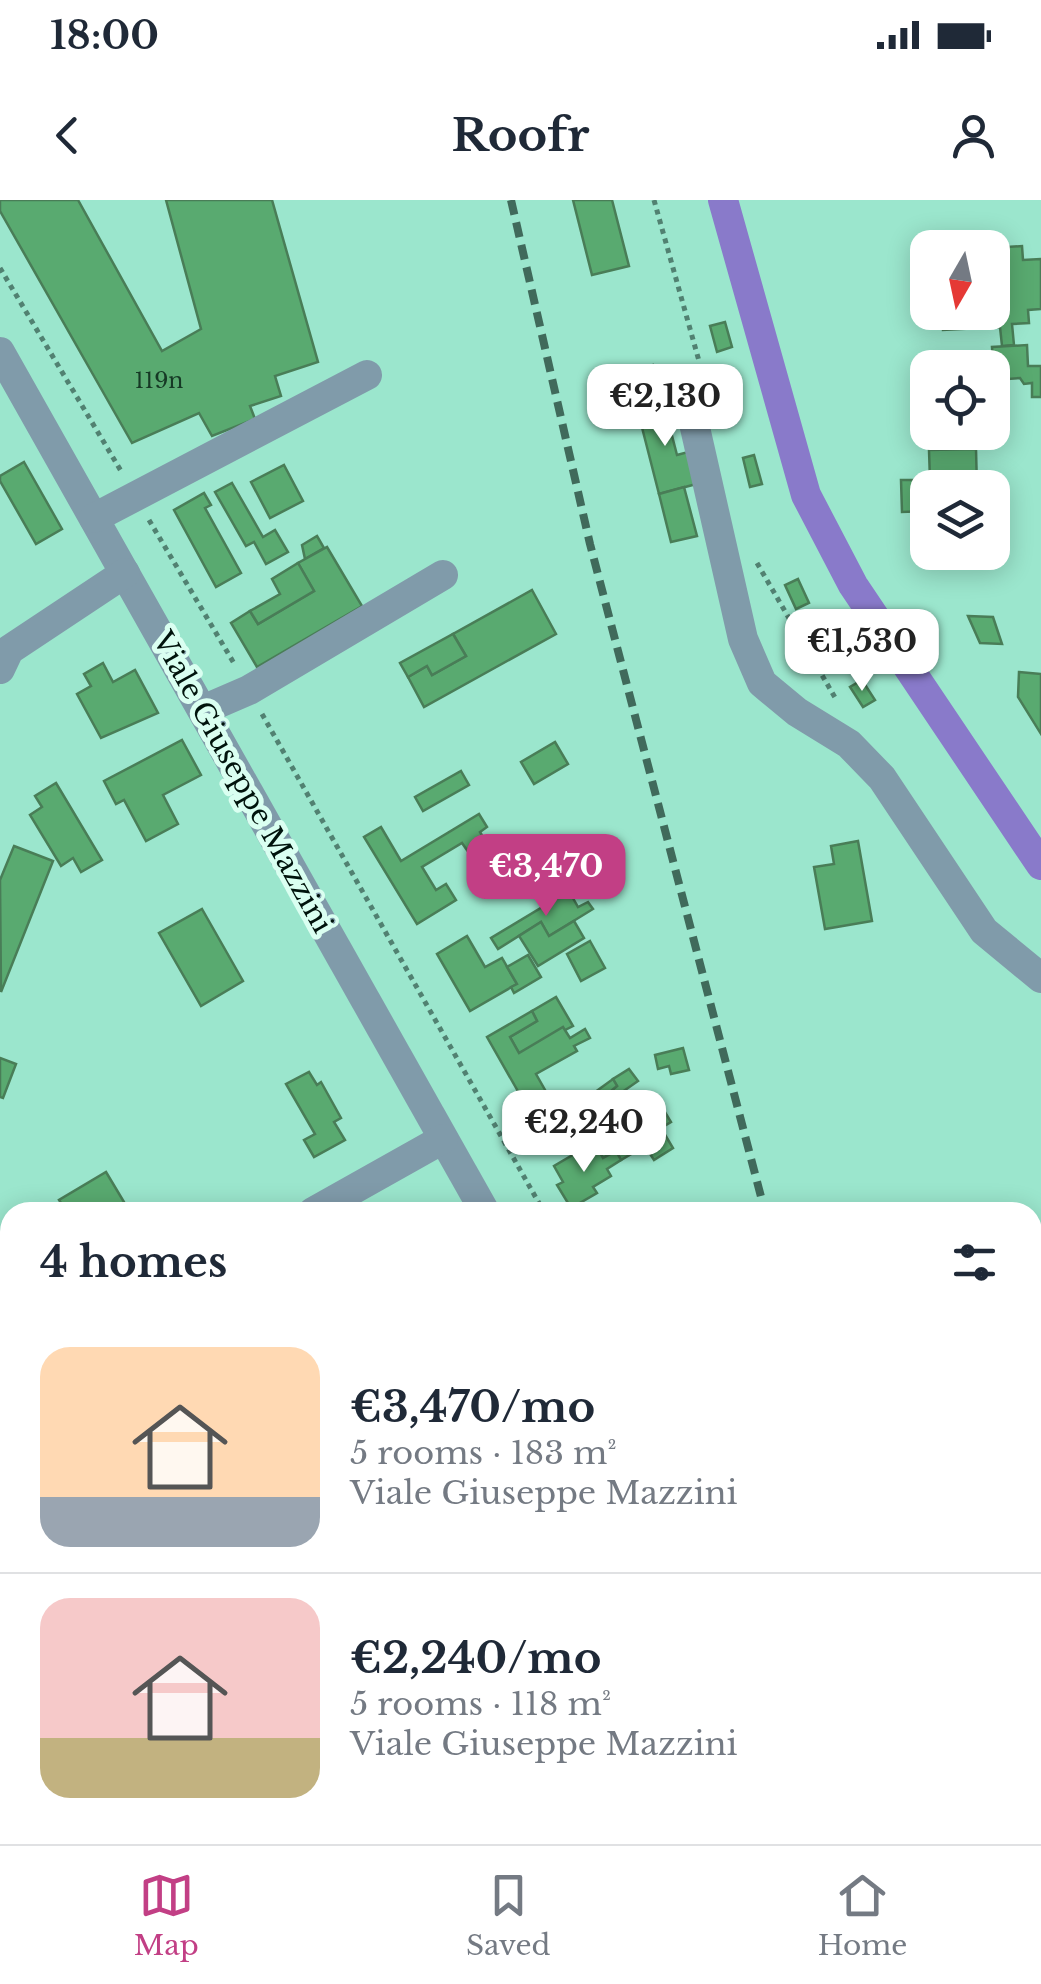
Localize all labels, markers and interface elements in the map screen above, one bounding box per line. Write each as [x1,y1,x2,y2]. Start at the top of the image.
text: 18:00 [50,12,159,59]
text: Roofr [451,107,590,163]
icon: back [40,108,95,163]
icon: person [946,108,1001,163]
north arrow [910,230,1010,330]
map controls [910,230,1010,570]
button: locate [910,350,1010,450]
pin: €2,130 [584,364,746,449]
house number: 119n [135,367,183,394]
text: €2,130 [609,376,721,416]
button: layers [910,470,1010,570]
pin: €1,530 [781,609,943,694]
text: €1,530 [807,621,917,661]
street label: Viale Giuseppe Mazzini [145,625,340,939]
pin: €3,470 [465,834,627,919]
text: €3,470 [488,846,604,886]
pin: €2,240 [503,1090,665,1175]
text: €2,240 [524,1102,644,1142]
icon: filters [947,1235,1002,1290]
text: 4 homes [40,1236,227,1288]
text: €3,470/mo [350,1381,595,1433]
icon: home [120,1387,240,1507]
text: 5 rooms · 183 m² [350,1433,617,1473]
text: Viale Giuseppe Mazzini [350,1473,738,1513]
text: €2,240/mo [350,1632,602,1684]
icon: home [120,1638,240,1758]
text: 5 rooms · 118 m² [350,1684,611,1724]
text: Viale Giuseppe Mazzini [350,1724,738,1764]
tab: Map [134,1868,199,1963]
tab: Saved [466,1868,550,1963]
tab: Home [818,1868,907,1963]

